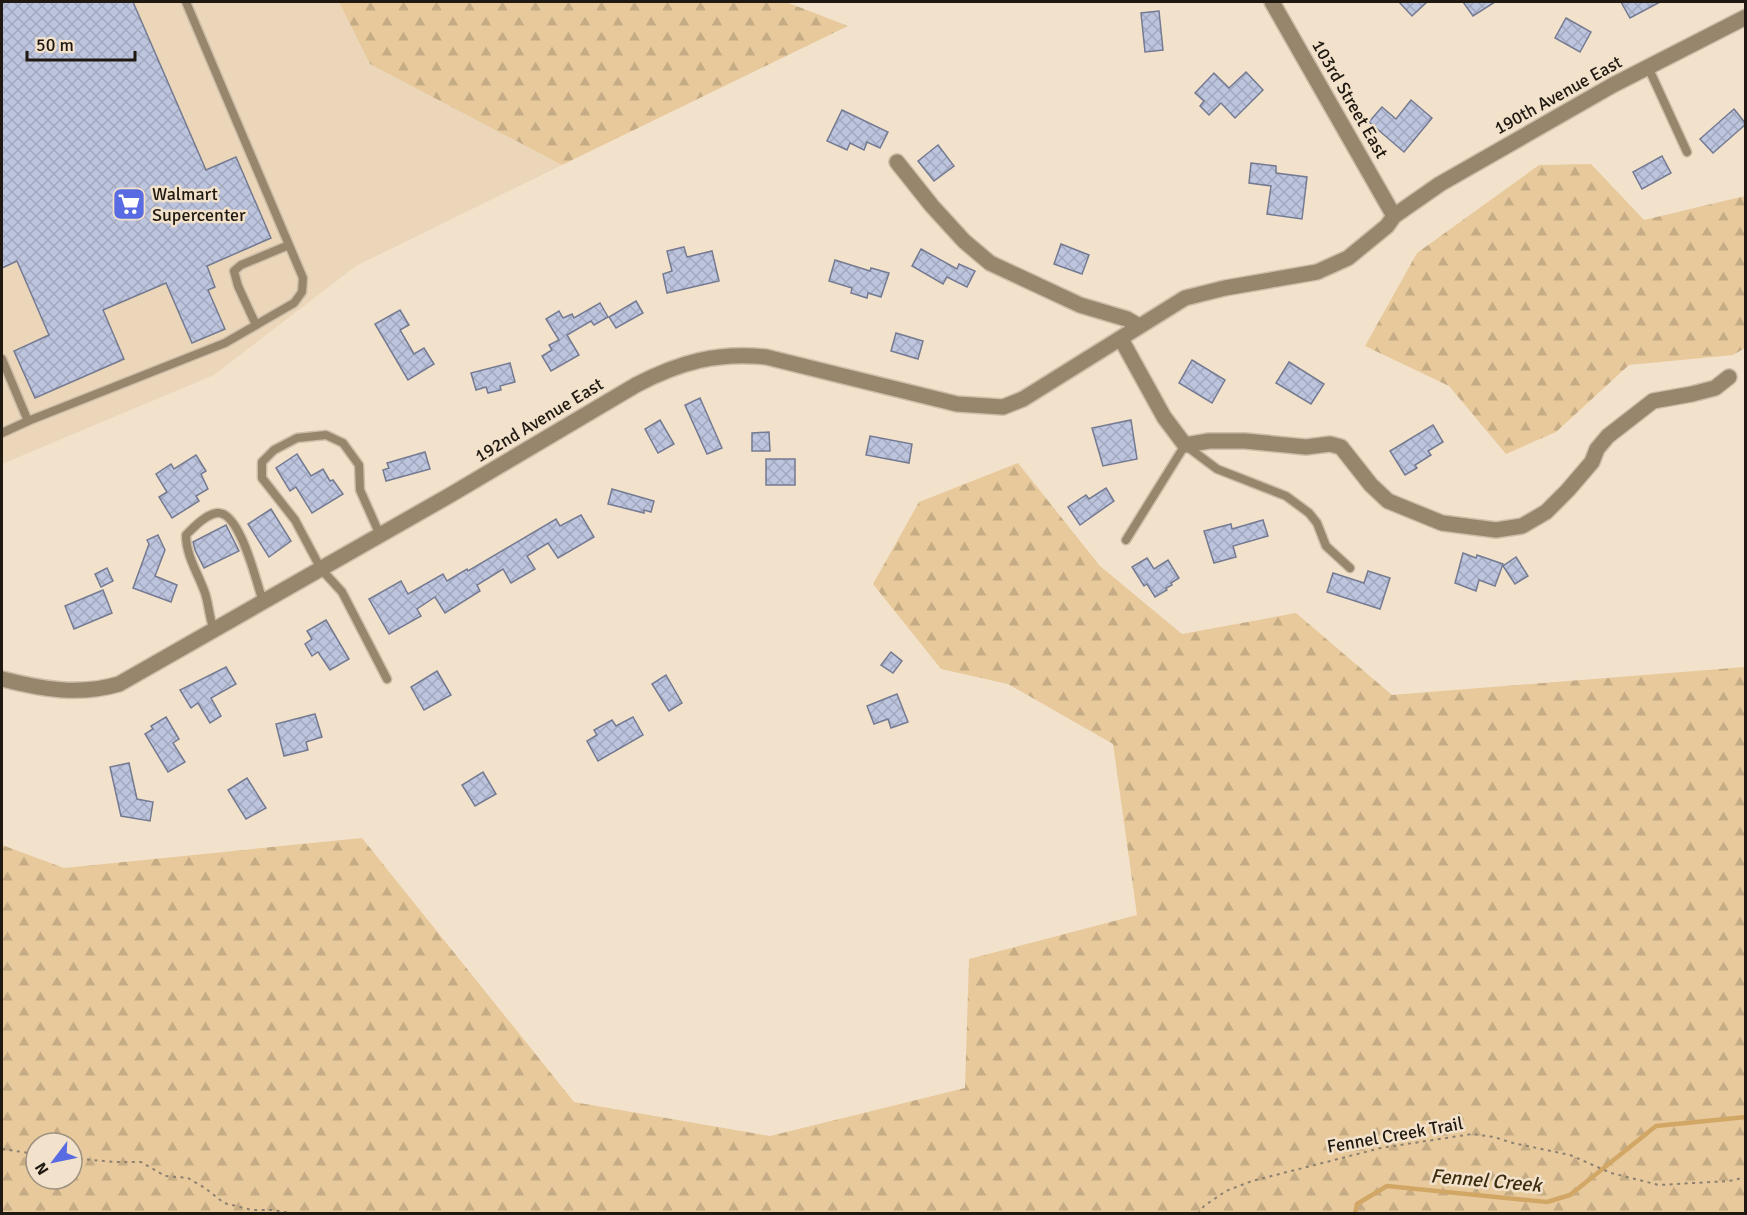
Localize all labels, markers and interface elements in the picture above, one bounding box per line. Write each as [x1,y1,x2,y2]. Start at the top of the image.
scale bar [27,24,135,62]
text: 50 m [36,34,74,56]
street label: 103rd Street East [1307,36,1393,162]
street label: 190th Avenue East [1490,51,1626,139]
place label: Walmart Supercenter [152,183,246,226]
supermarket icon: Walmart Supercenter [111,186,147,222]
street label: 192nd Avenue East [471,373,607,467]
street label: Fennel Creek Trail [1325,1112,1465,1158]
north arrow [24,1131,84,1191]
text: N [31,1158,54,1178]
water label: Fennel Creek [1430,1163,1544,1198]

